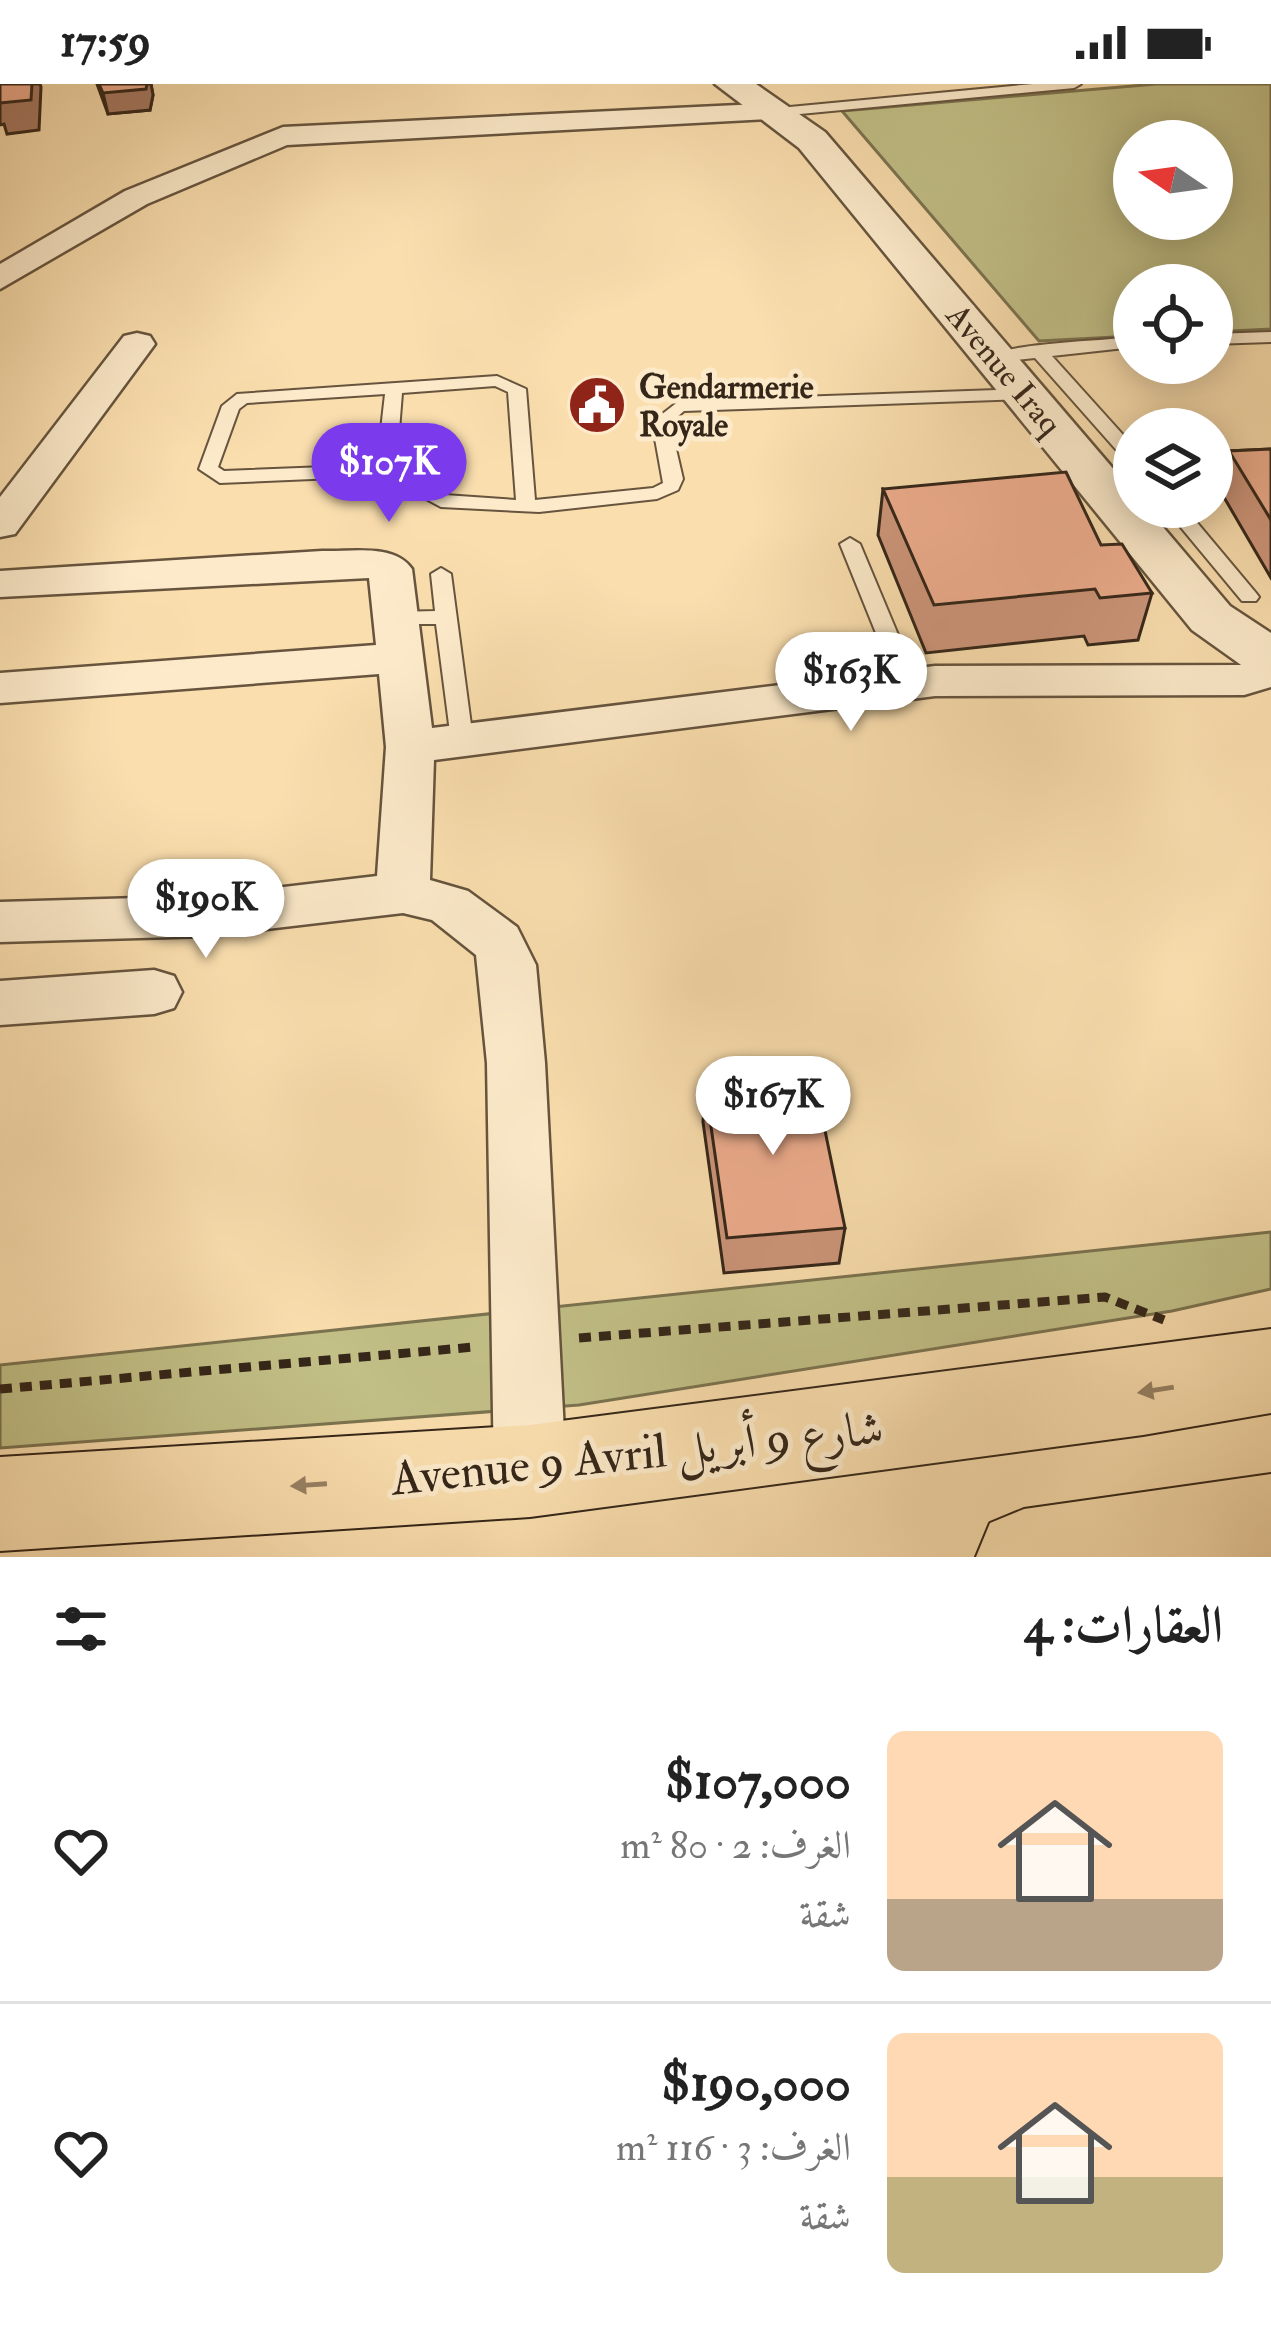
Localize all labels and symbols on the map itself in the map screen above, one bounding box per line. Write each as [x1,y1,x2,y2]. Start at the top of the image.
north arrow [1113,120,1233,240]
street label: Avenue Iraq [936,295,1071,445]
place label: Gendarmerie Royale [639,367,814,447]
public building icon: Gendarmerie Royale [566,374,628,436]
pin: $107K [305,423,473,525]
pin: $163K [767,632,935,734]
pin: $190K [122,859,290,961]
pin: $167K [689,1056,857,1158]
one-way arrow [1136,1381,1174,1400]
street label: Avenue 9 Avril شارع 9 أبريل [386,1393,887,1518]
one-way arrow [290,1475,327,1494]

